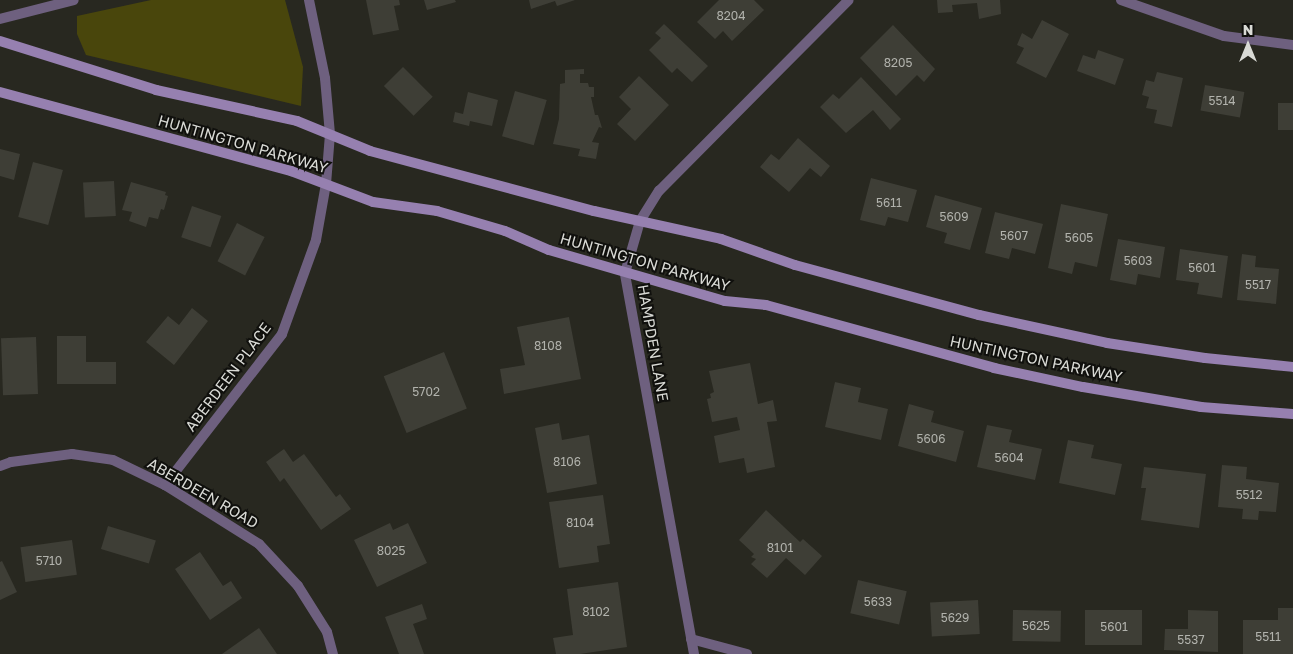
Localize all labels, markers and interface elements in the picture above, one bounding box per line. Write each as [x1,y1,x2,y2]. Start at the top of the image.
house number: 8204 [716,9,746,23]
north arrow [1223,20,1273,70]
text: N [1243,21,1253,38]
house number: 8205 [884,56,912,70]
house number: 5514 [1208,94,1236,108]
street label: HUNTINGTON PARKWAY [156,111,330,177]
house number: 5611 [876,196,902,210]
house number: 5609 [940,210,968,224]
street label: HUNTINGTON PARKWAY [558,229,732,295]
house number: 5607 [1000,229,1028,243]
house number: 5605 [1065,231,1093,245]
house number: 5603 [1124,254,1152,268]
house number: 5601 [1188,261,1216,275]
house number: 5517 [1245,278,1271,292]
street label: HAMPDEN LANE [634,283,672,403]
street label: ABERDEEN PLACE [181,319,275,435]
street label: HUNTINGTON PARKWAY [948,332,1124,386]
house number: 8108 [534,339,562,353]
house number: 5702 [412,385,440,399]
house number: 5606 [917,432,945,446]
house number: 5604 [995,451,1023,465]
street label: ABERDEEN ROAD [144,454,262,532]
house number: 8106 [553,455,581,469]
house number: 5512 [1236,488,1262,502]
house number: 8104 [566,516,594,530]
house number: 8101 [767,541,793,555]
house number: 8025 [377,544,405,558]
house number: 5710 [36,554,62,568]
house number: 5633 [864,595,892,609]
house number: 8102 [582,605,610,619]
house number: 5629 [941,611,969,625]
house number: 5625 [1022,619,1050,633]
house number: 5601 [1100,620,1128,634]
house number: 5511 [1255,630,1281,644]
house number: 5537 [1177,633,1205,647]

